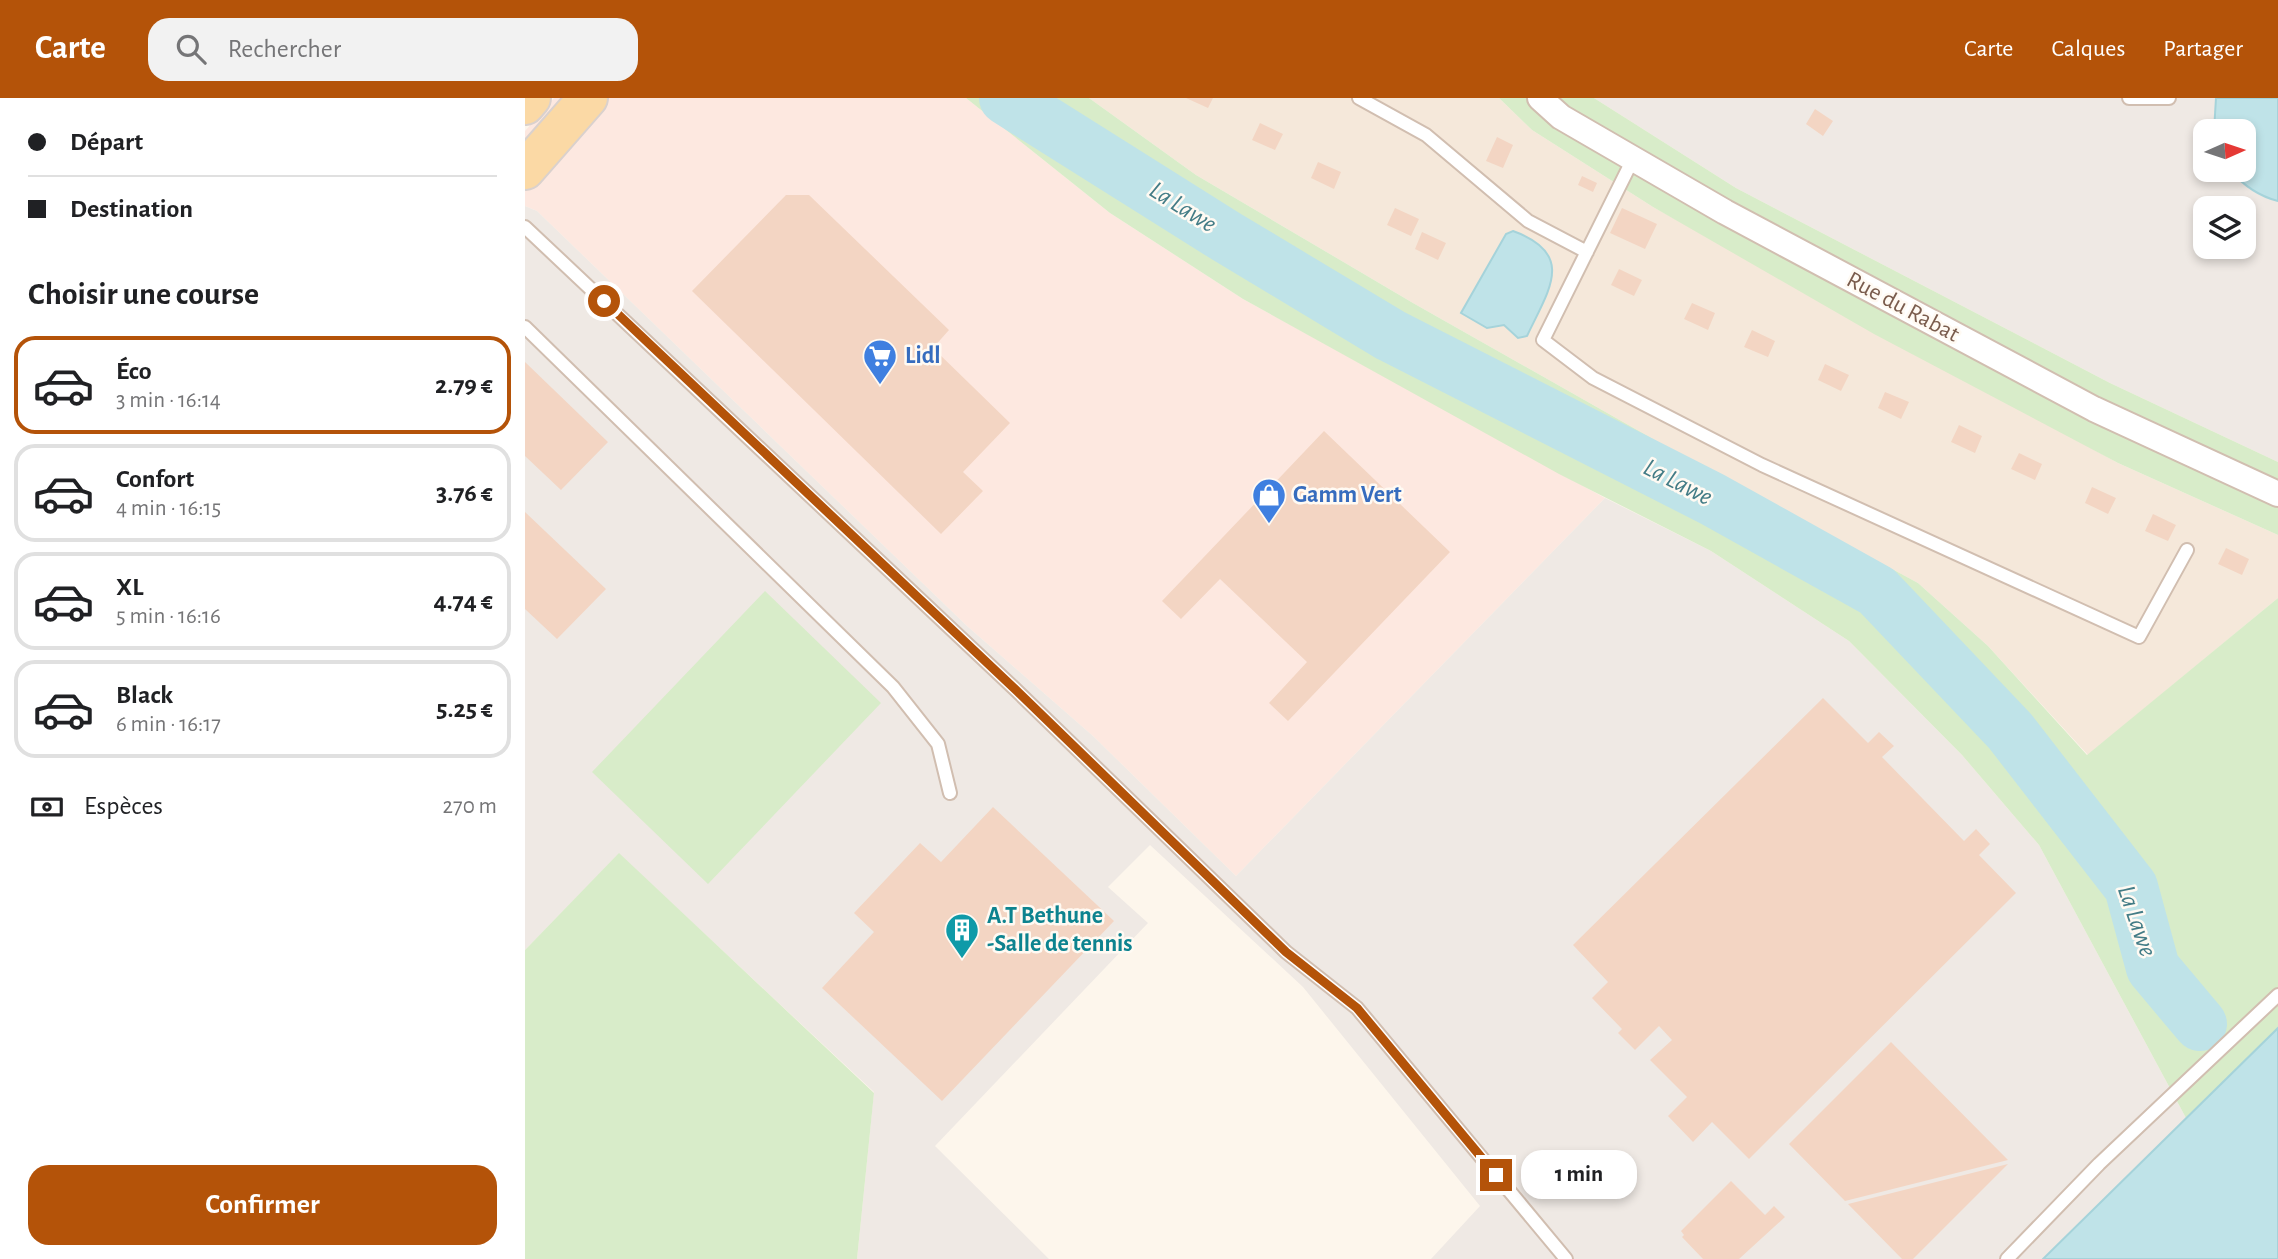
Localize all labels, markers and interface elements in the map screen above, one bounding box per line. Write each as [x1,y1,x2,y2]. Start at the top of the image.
search box [148,18,638,81]
icon: search [172,30,210,68]
text: Carte [35,32,106,65]
text: Rechercher [228,36,341,62]
text: Carte [1964,37,2013,61]
text: Calques [2051,37,2125,61]
text: Partager [2163,37,2243,61]
north arrow [2193,119,2256,182]
map controls [2193,119,2256,259]
text: Départ [70,129,143,155]
water label: La Lawe [1145,176,1221,238]
text: Destination [70,196,193,222]
button: layers [2193,196,2256,259]
street label: Rue du Rabat [1843,267,1964,347]
text: Choisir une course [28,278,259,310]
route start [588,285,620,317]
supermarket icon: Lidl [861,337,899,386]
place label: Lidl [905,344,941,368]
icon: car [32,354,95,417]
text: Éco [116,358,152,384]
text: 2.79 € [435,372,493,398]
text: 3 min · 16:14 [116,389,221,412]
water label: La Lawe [1639,454,1717,510]
icon: car [32,462,95,525]
text: Confort [116,466,194,492]
shop icon: Gamm Vert [1250,476,1288,525]
text: 3.76 € [436,480,493,506]
place label: Gamm Vert [1293,483,1402,507]
text: 4 min · 16:15 [116,497,221,520]
icon: car [32,570,95,633]
text: XL [116,574,143,600]
text: 4.74 € [434,588,493,614]
text: 5 min · 16:16 [116,605,221,628]
icon: car [32,678,95,741]
text: Black [116,682,173,708]
text: 5.25 € [436,696,493,722]
text: 6 min · 16:17 [116,713,221,736]
icon: cash [28,788,66,826]
text: Espèces [84,793,163,819]
text: 270 m [443,795,497,818]
water label: La Lawe [2113,882,2161,960]
place label: A.T Bethune -Salle de tennis [987,904,1133,956]
building icon: A.T Bethune -Salle de tennis [943,911,981,960]
callout: 1 min [1521,1150,1636,1200]
route end [1480,1159,1512,1191]
text: 1 min [1555,1163,1603,1186]
button: Confirmer [28,1165,497,1245]

